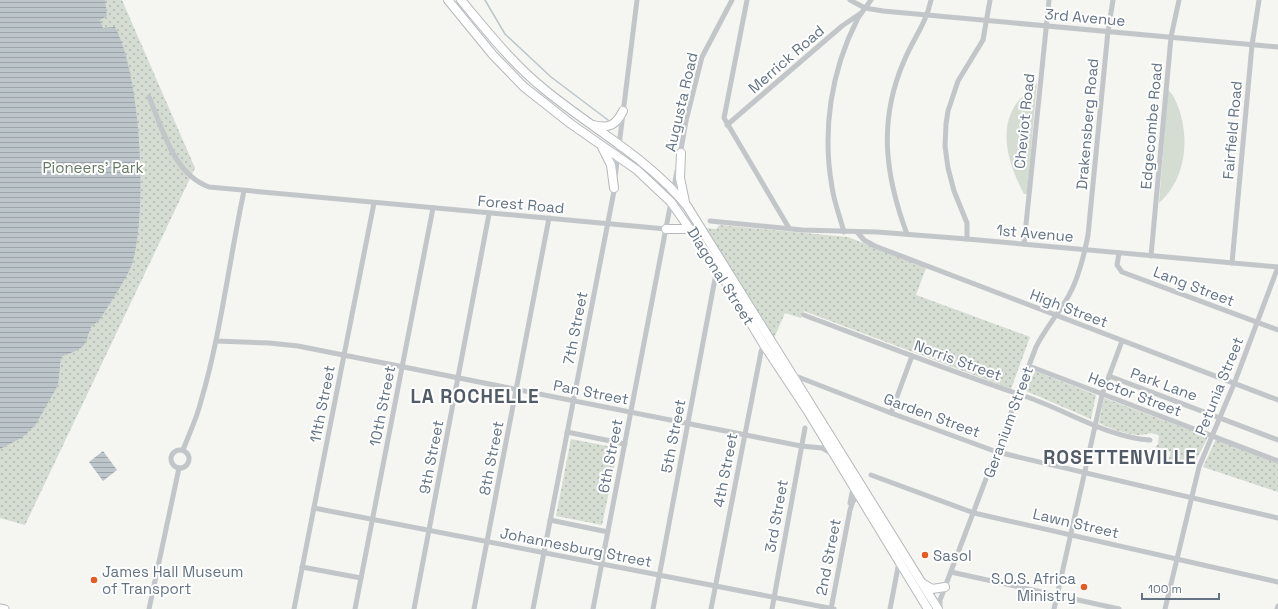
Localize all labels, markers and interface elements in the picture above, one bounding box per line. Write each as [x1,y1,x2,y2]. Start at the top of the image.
street label: 3rd Avenue [1044,4,1126,30]
street label: Merrick Road [744,21,828,97]
street label: Augusta Road [660,50,702,154]
street label: Drakensberg Road [1072,57,1102,191]
street label: Edgecombe Road [1136,62,1166,190]
street label: Cheviot Road [1010,72,1038,170]
street label: Fairfield Road [1218,80,1246,180]
park label: Pioneers' Park [42,158,144,177]
street label: Forest Road [477,191,565,217]
street label: 1st Avenue [996,220,1075,246]
street label: Diagonal Street [683,223,759,329]
street label: Lang Street [1151,262,1237,310]
street label: High Street [1027,284,1111,332]
street label: 7th Street [559,290,591,366]
street label: Petunia Street [1191,334,1247,438]
street label: Norris Street [912,335,1004,385]
street label: Geranium Street [979,363,1037,480]
street label: Park Lane [1128,363,1200,405]
street label: 11th Street [305,364,339,444]
street label: 10th Street [365,364,399,448]
street label: Hector Street [1086,367,1185,421]
street label: Pan Street [552,375,630,409]
district label: LA ROCHELLE [410,384,540,409]
street label: Garden Street [881,389,983,441]
street label: 5th Street [657,397,689,475]
street label: 6th Street [594,417,626,495]
street label: 9th Street [415,418,447,496]
street label: 8th Street [475,419,508,497]
street label: 4th Street [709,431,742,509]
district label: ROSETTENVILLE [1043,445,1197,470]
street label: 3rd Street [760,478,792,554]
street label: Lawn Street [1031,504,1121,542]
street label: 2nd Street [811,517,845,597]
street label: Johannesburg Street [498,523,654,571]
place label: Sasol [933,546,972,565]
marker: Sasol [920,550,930,560]
place label: James Hall Museum of Transport [102,562,243,598]
place label: S.O.S. Africa Ministry [991,569,1076,605]
marker: James Hall Museum of Transport [89,575,99,585]
scale bar [1142,575,1219,601]
text: 100 m [1148,581,1182,597]
marker: S.O.S. Africa Ministry [1079,582,1089,592]

